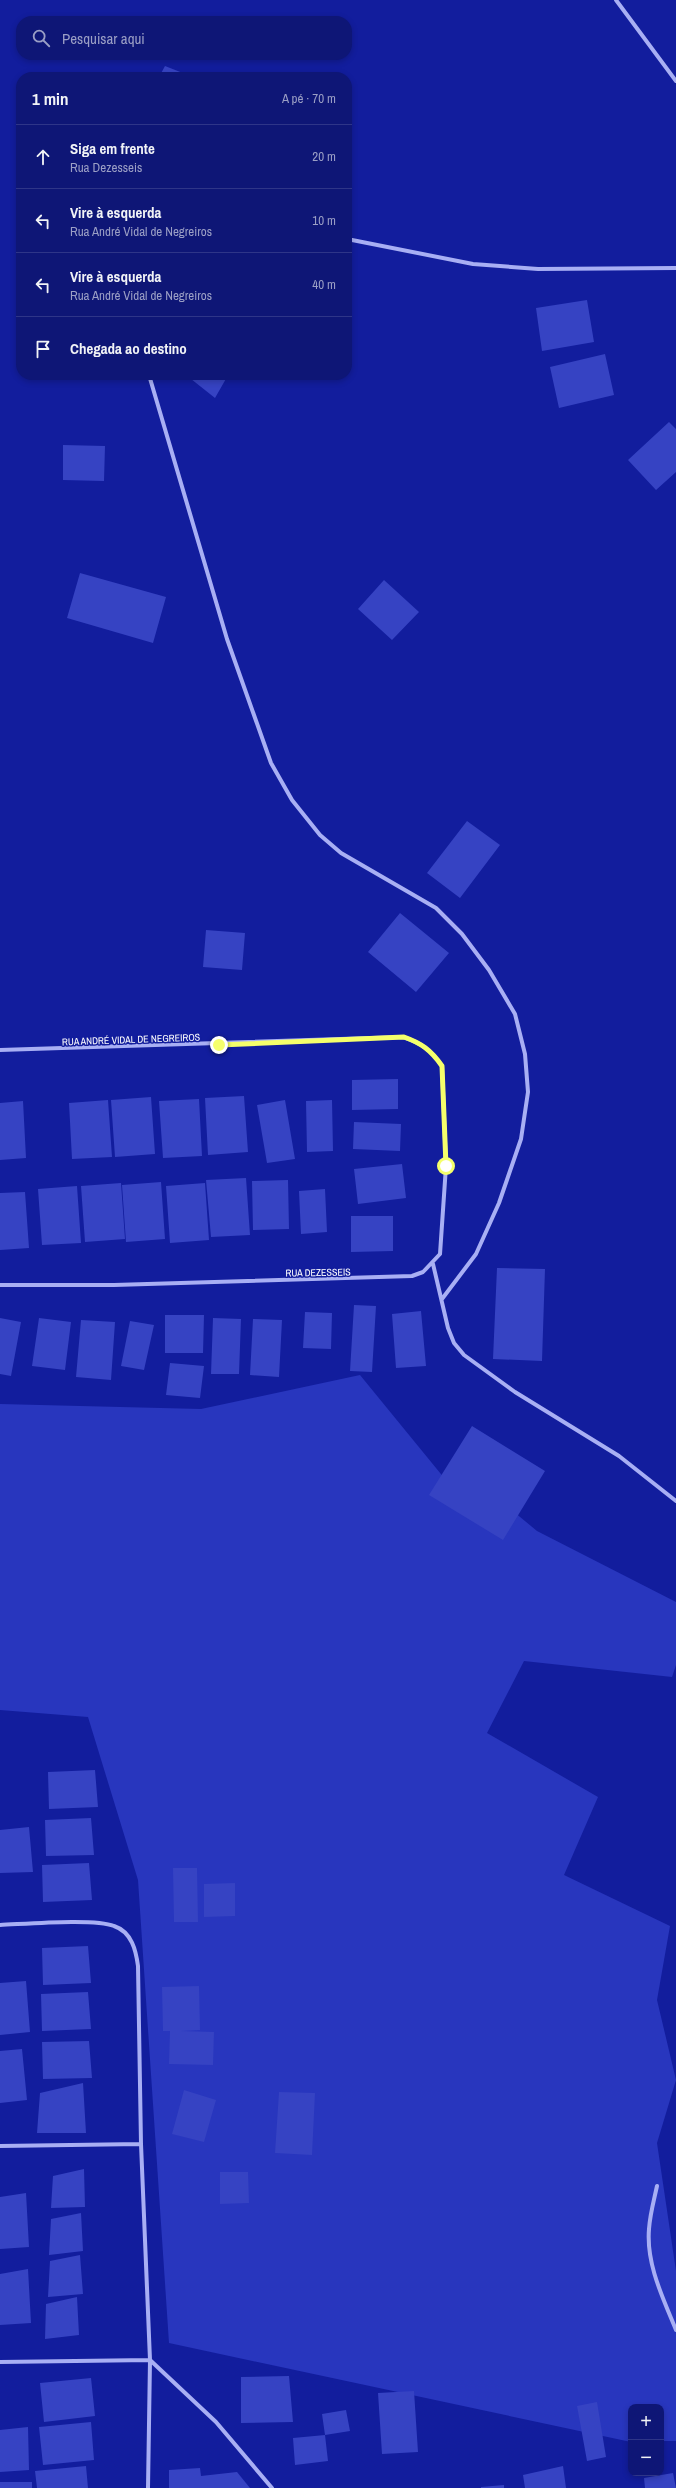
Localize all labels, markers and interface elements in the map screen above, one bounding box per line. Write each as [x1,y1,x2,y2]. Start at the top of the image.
search box [16,16,352,60]
icon: search [30,27,52,49]
text: Pesquisar aqui [62,28,145,49]
text: 1 min [32,87,68,110]
text: A pé · 70 m [282,90,336,107]
text: Siga em frente [70,138,155,159]
icon: ahead [32,146,54,168]
text: 20 m [312,148,336,165]
text: Rua Dezesseis [70,159,142,176]
text: Vire à esquerda [70,202,161,223]
icon: left [32,210,54,232]
text: 10 m [312,212,336,229]
text: Rua André Vidal de Negreiros [70,223,212,240]
text: Vire à esquerda [70,266,161,287]
icon: left [32,274,54,296]
text: 40 m [312,276,336,293]
text: Rua André Vidal de Negreiros [70,287,212,304]
icon: arrive [32,338,54,360]
text: Chegada ao destino [70,338,187,359]
street label: RUA ANDRÉ VIDAL DE NEGREIROS [62,1031,201,1048]
route end [210,1036,228,1054]
route start [437,1157,455,1175]
street label: RUA DEZESSEIS [285,1265,351,1280]
map controls [628,2404,664,2476]
button: + [628,2404,664,2440]
button: − [628,2440,664,2476]

